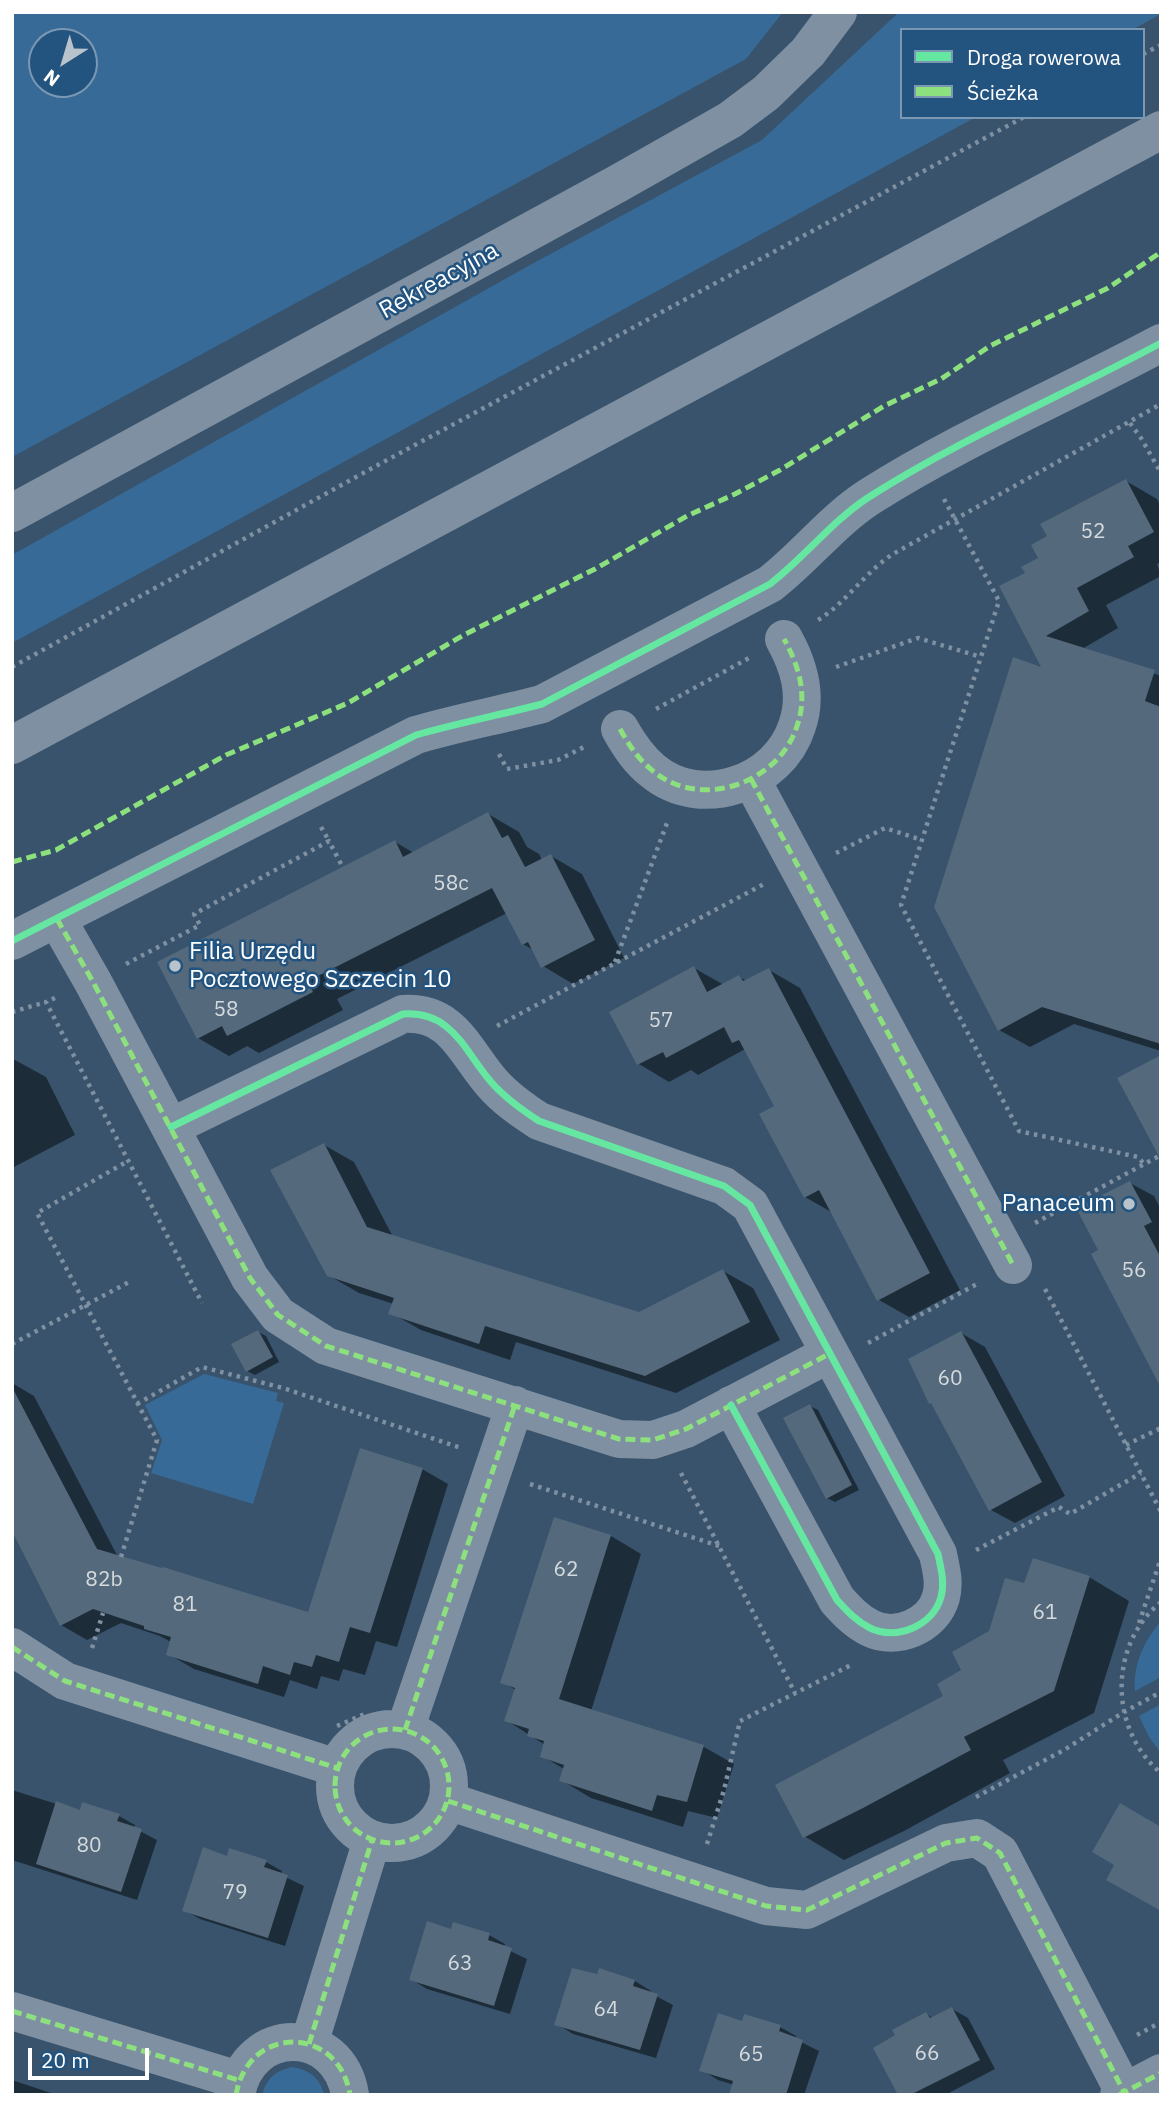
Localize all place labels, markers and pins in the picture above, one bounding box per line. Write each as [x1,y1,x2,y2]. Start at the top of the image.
place label: Filia Urzędu Pocztowego Szczecin 10 [189,938,452,994]
marker: Filia Urzędu Pocztowego Szczecin 10 [167,958,183,974]
place label: Panaceum [1002,1190,1115,1218]
marker: Panaceum [1121,1196,1137,1212]

